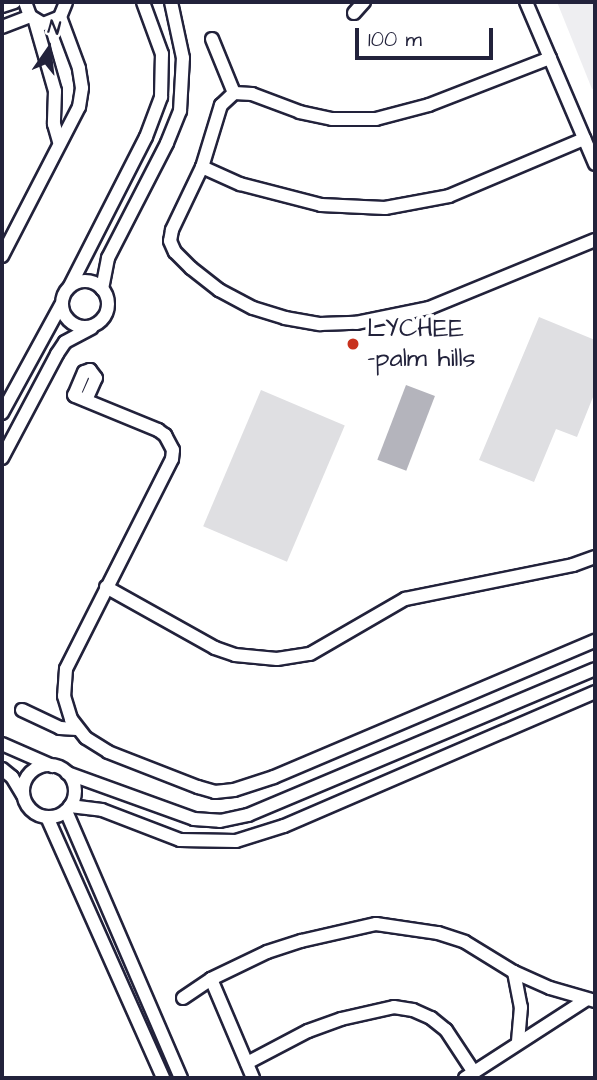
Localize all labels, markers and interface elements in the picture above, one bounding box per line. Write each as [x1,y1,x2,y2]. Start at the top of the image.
north arrow [14,14,84,84]
text: N [45,14,63,43]
scale bar [359,14,497,58]
text: 100 m [368,25,422,54]
place label: LYCHEE -palm hills [367,313,476,374]
marker: LYCHEE -palm hills [345,336,361,352]

